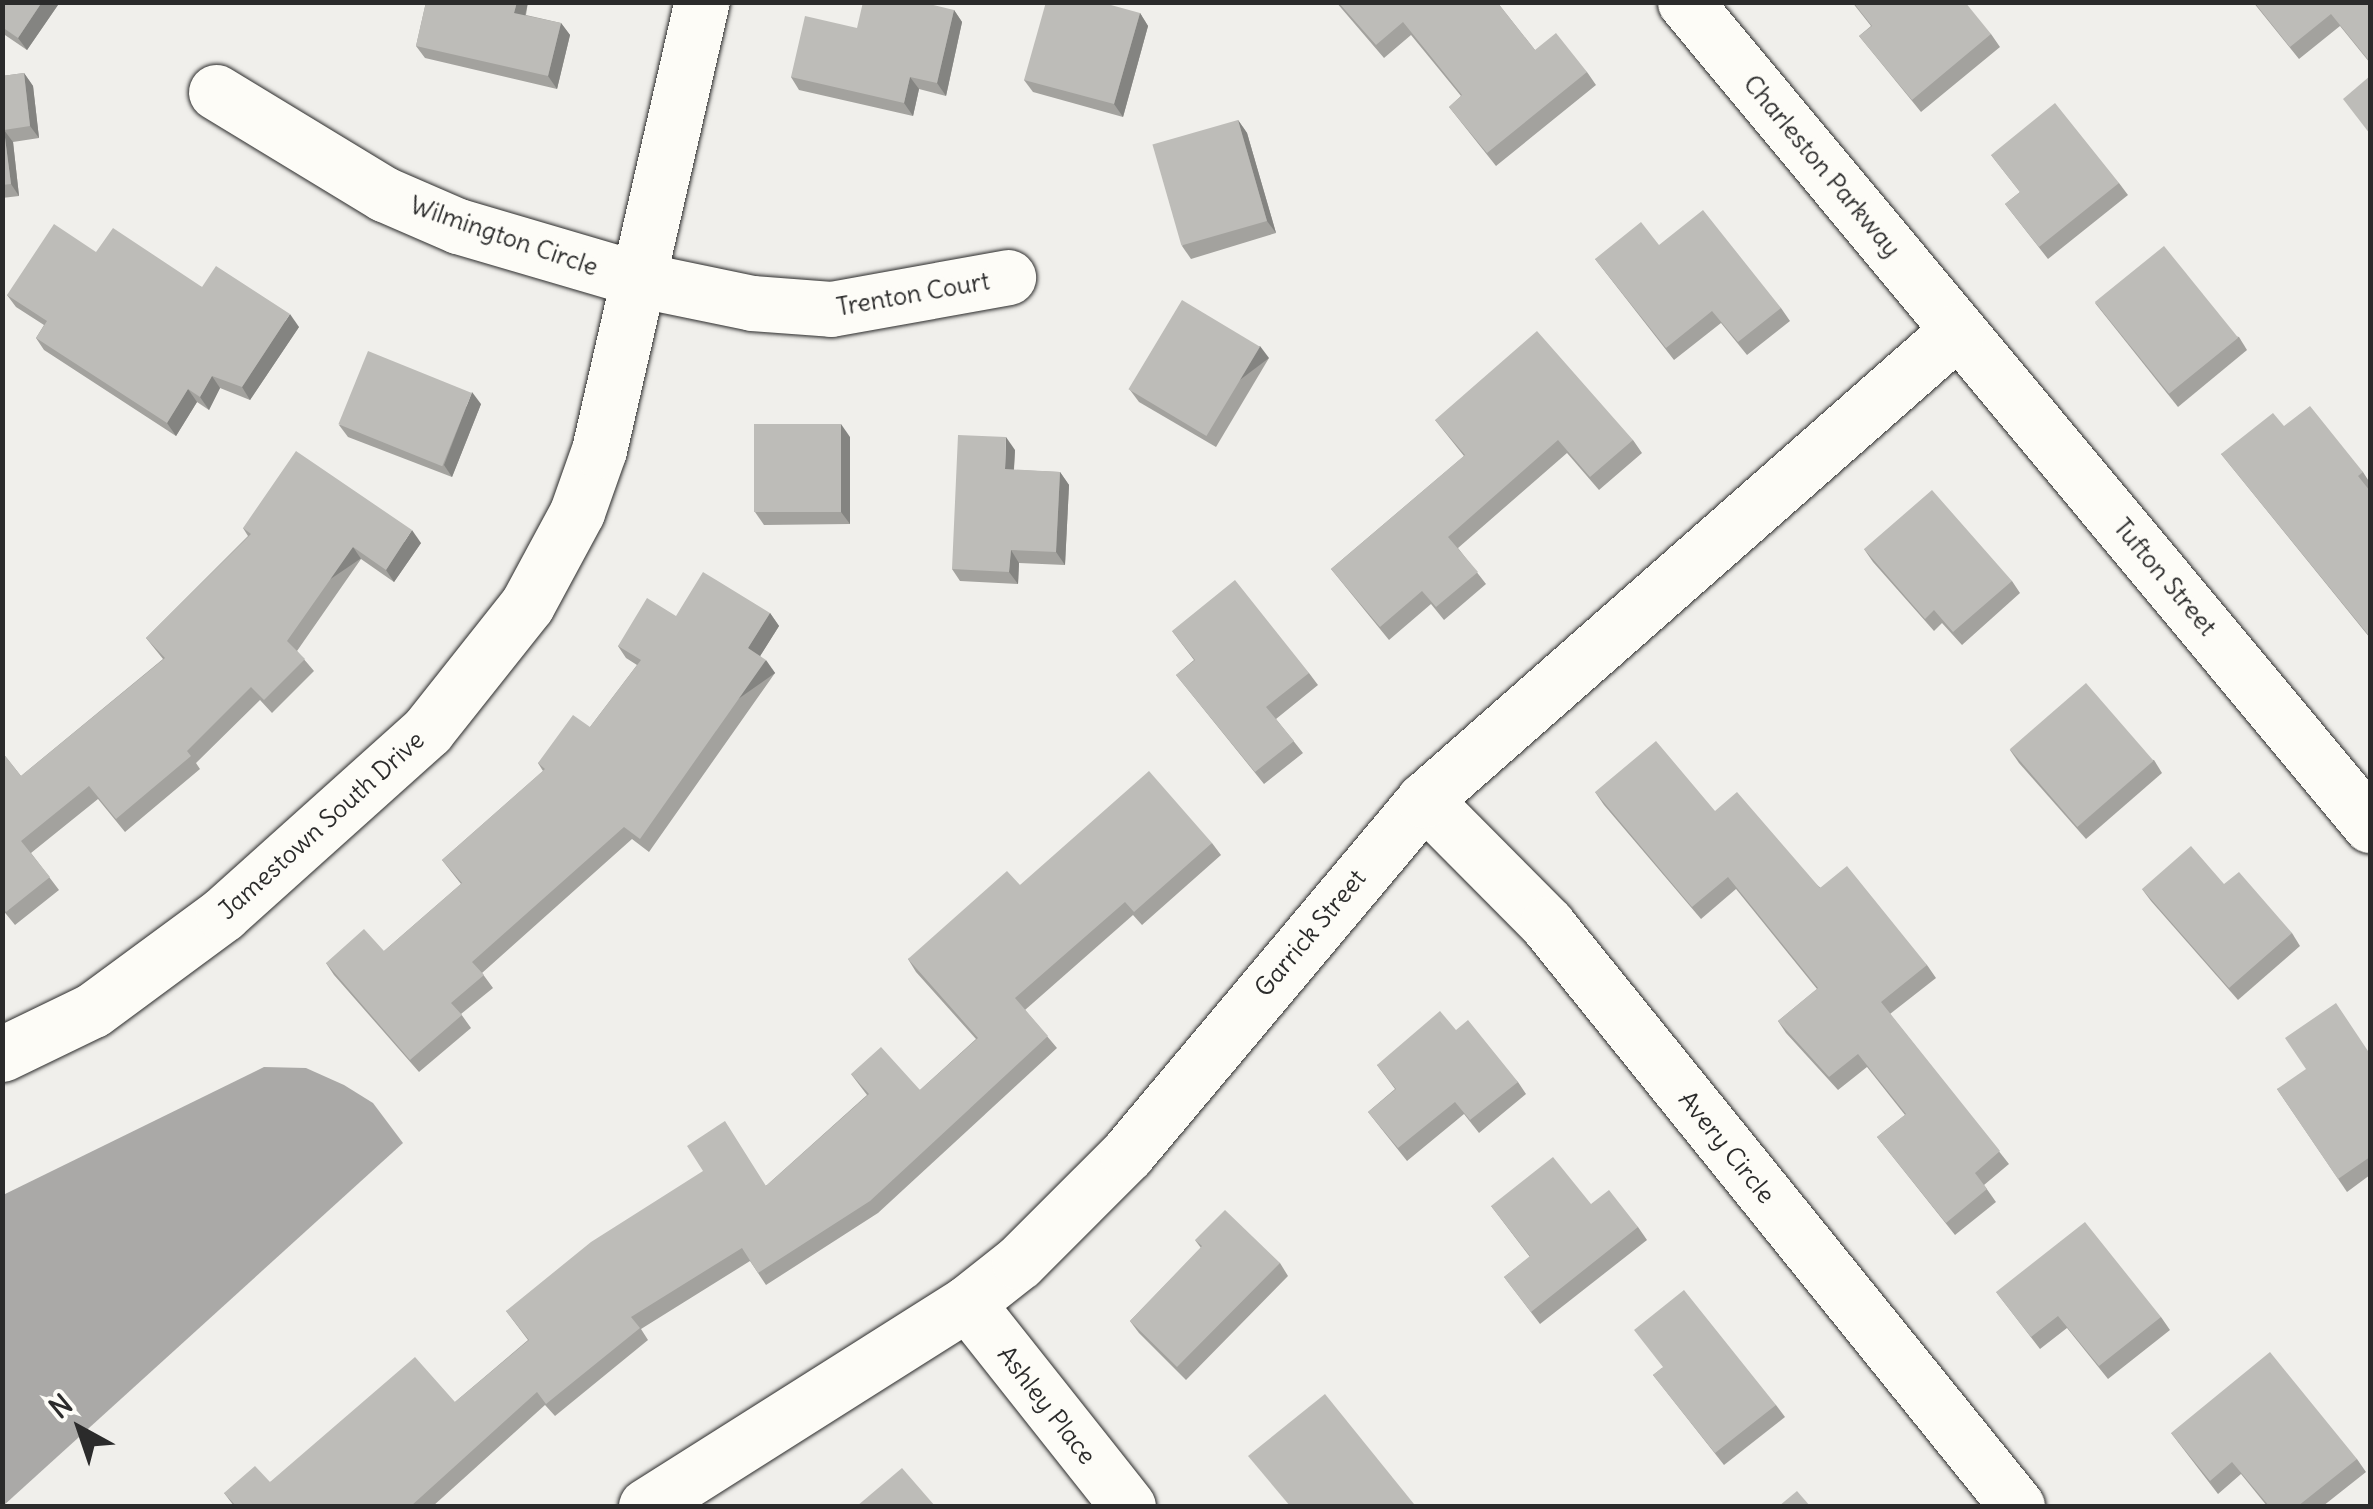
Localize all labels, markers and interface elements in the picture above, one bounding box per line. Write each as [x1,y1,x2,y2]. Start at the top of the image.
street label: Charleston Parkway [1737,69,1907,263]
street label: Wilmington Circle [406,190,602,282]
street label: Trenton Court [834,266,992,322]
street label: Tufton Street [2107,512,2223,642]
street label: Jamestown South Drive [212,725,430,925]
street label: Garrick Street [1248,863,1372,1003]
street label: Avery Circle [1673,1085,1781,1209]
street label: Ashley Place [992,1340,1102,1470]
north arrow [30,1379,130,1479]
text: N [42,1386,80,1426]

